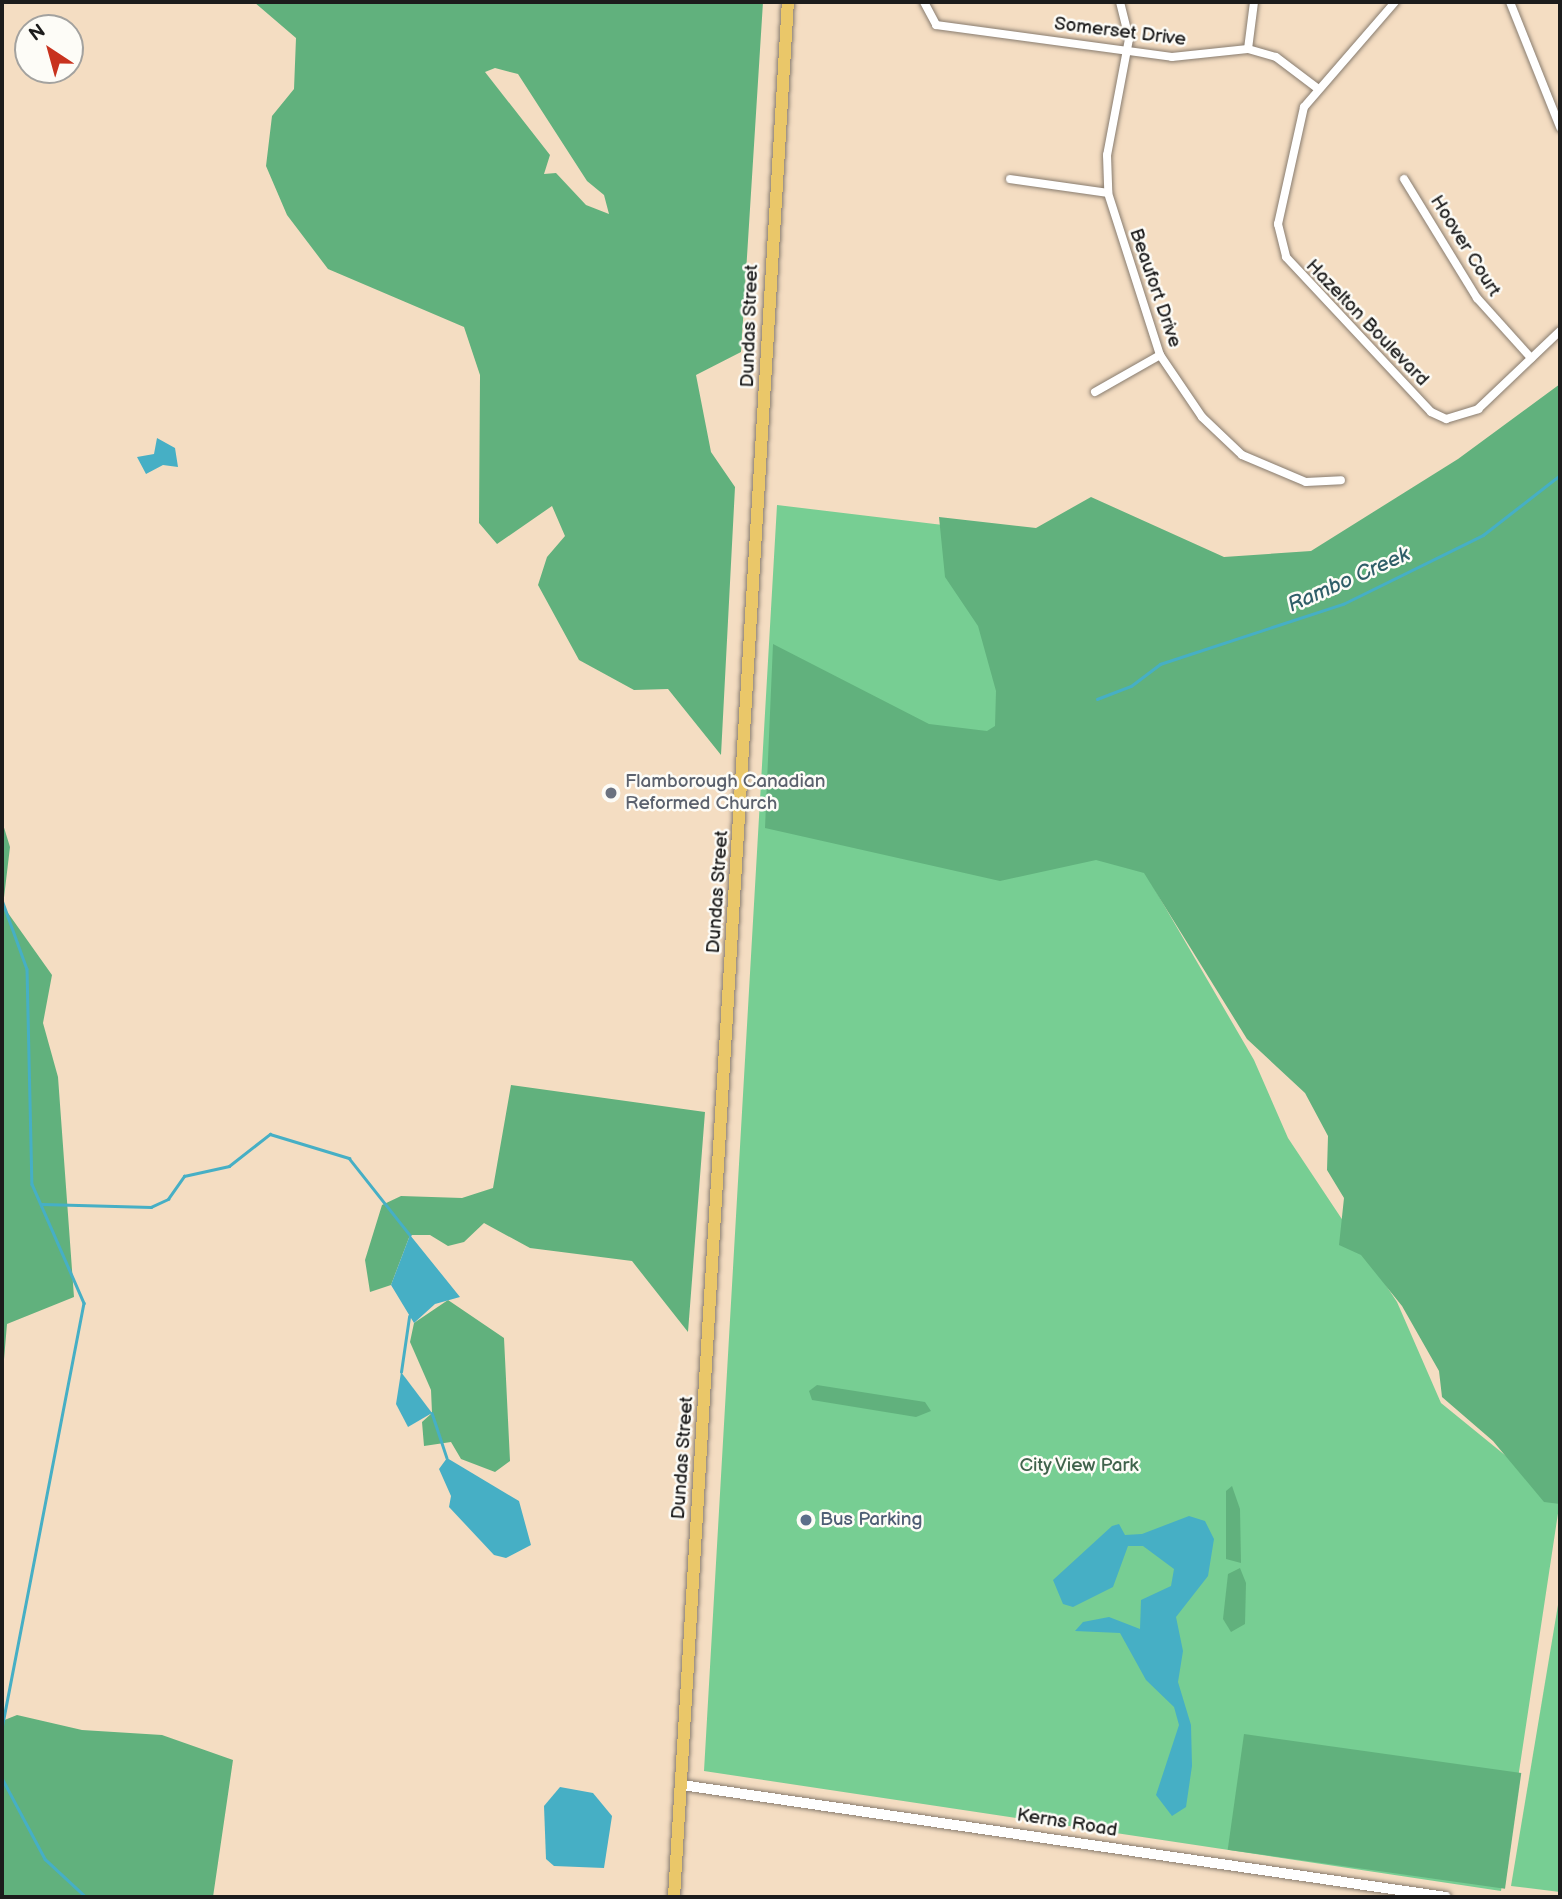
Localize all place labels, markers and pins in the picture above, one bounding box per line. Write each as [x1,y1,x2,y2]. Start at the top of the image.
place label: Flamborough Canadian Reformed Church [625,771,825,815]
marker: Flamborough Canadian Reformed Church [603,785,619,801]
place label: Bus Parking [820,1509,922,1531]
marker: Bus Parking [798,1512,814,1528]

